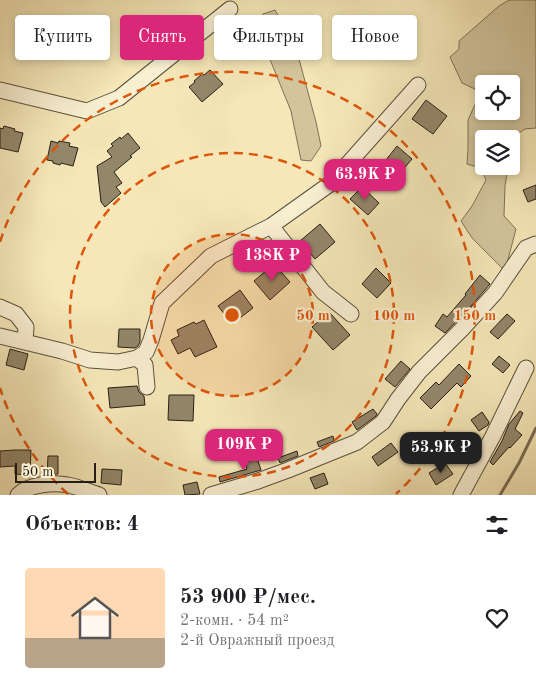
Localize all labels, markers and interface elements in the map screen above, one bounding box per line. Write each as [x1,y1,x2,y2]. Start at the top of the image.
chip: Купить [15,15,110,60]
chip: Снять [120,15,204,60]
chip: Фильтры [214,15,322,60]
chip: Новое [332,15,417,60]
map controls [475,75,520,175]
button: locate [475,75,520,120]
button: layers [475,130,520,175]
pin: 63.9K ₽ [319,158,411,201]
text: 63.9K ₽ [335,167,395,183]
pin: 138K ₽ [231,240,313,282]
text: 138K ₽ [244,248,300,264]
centre of rings [223,306,241,324]
text: 50 m [296,309,330,324]
text: 100 m [373,309,415,324]
text: 150 m [454,309,496,324]
pin: 109K ₽ [203,428,285,471]
pin: 53.9K ₽ [395,432,487,474]
text: 109K ₽ [216,437,272,453]
text: 53.9K ₽ [411,440,471,456]
scale bar [15,460,96,483]
text: 50 m [22,465,53,479]
icon: filters [483,511,511,539]
text: Объектов: 4 [25,514,139,535]
text: 53 900 ₽/мес. [180,587,316,608]
icon: home [65,588,125,648]
icon: heart [483,604,511,632]
text: 2-комн. · 54 m² [180,613,289,629]
text: 2-й Овражный проезд [180,633,334,649]

